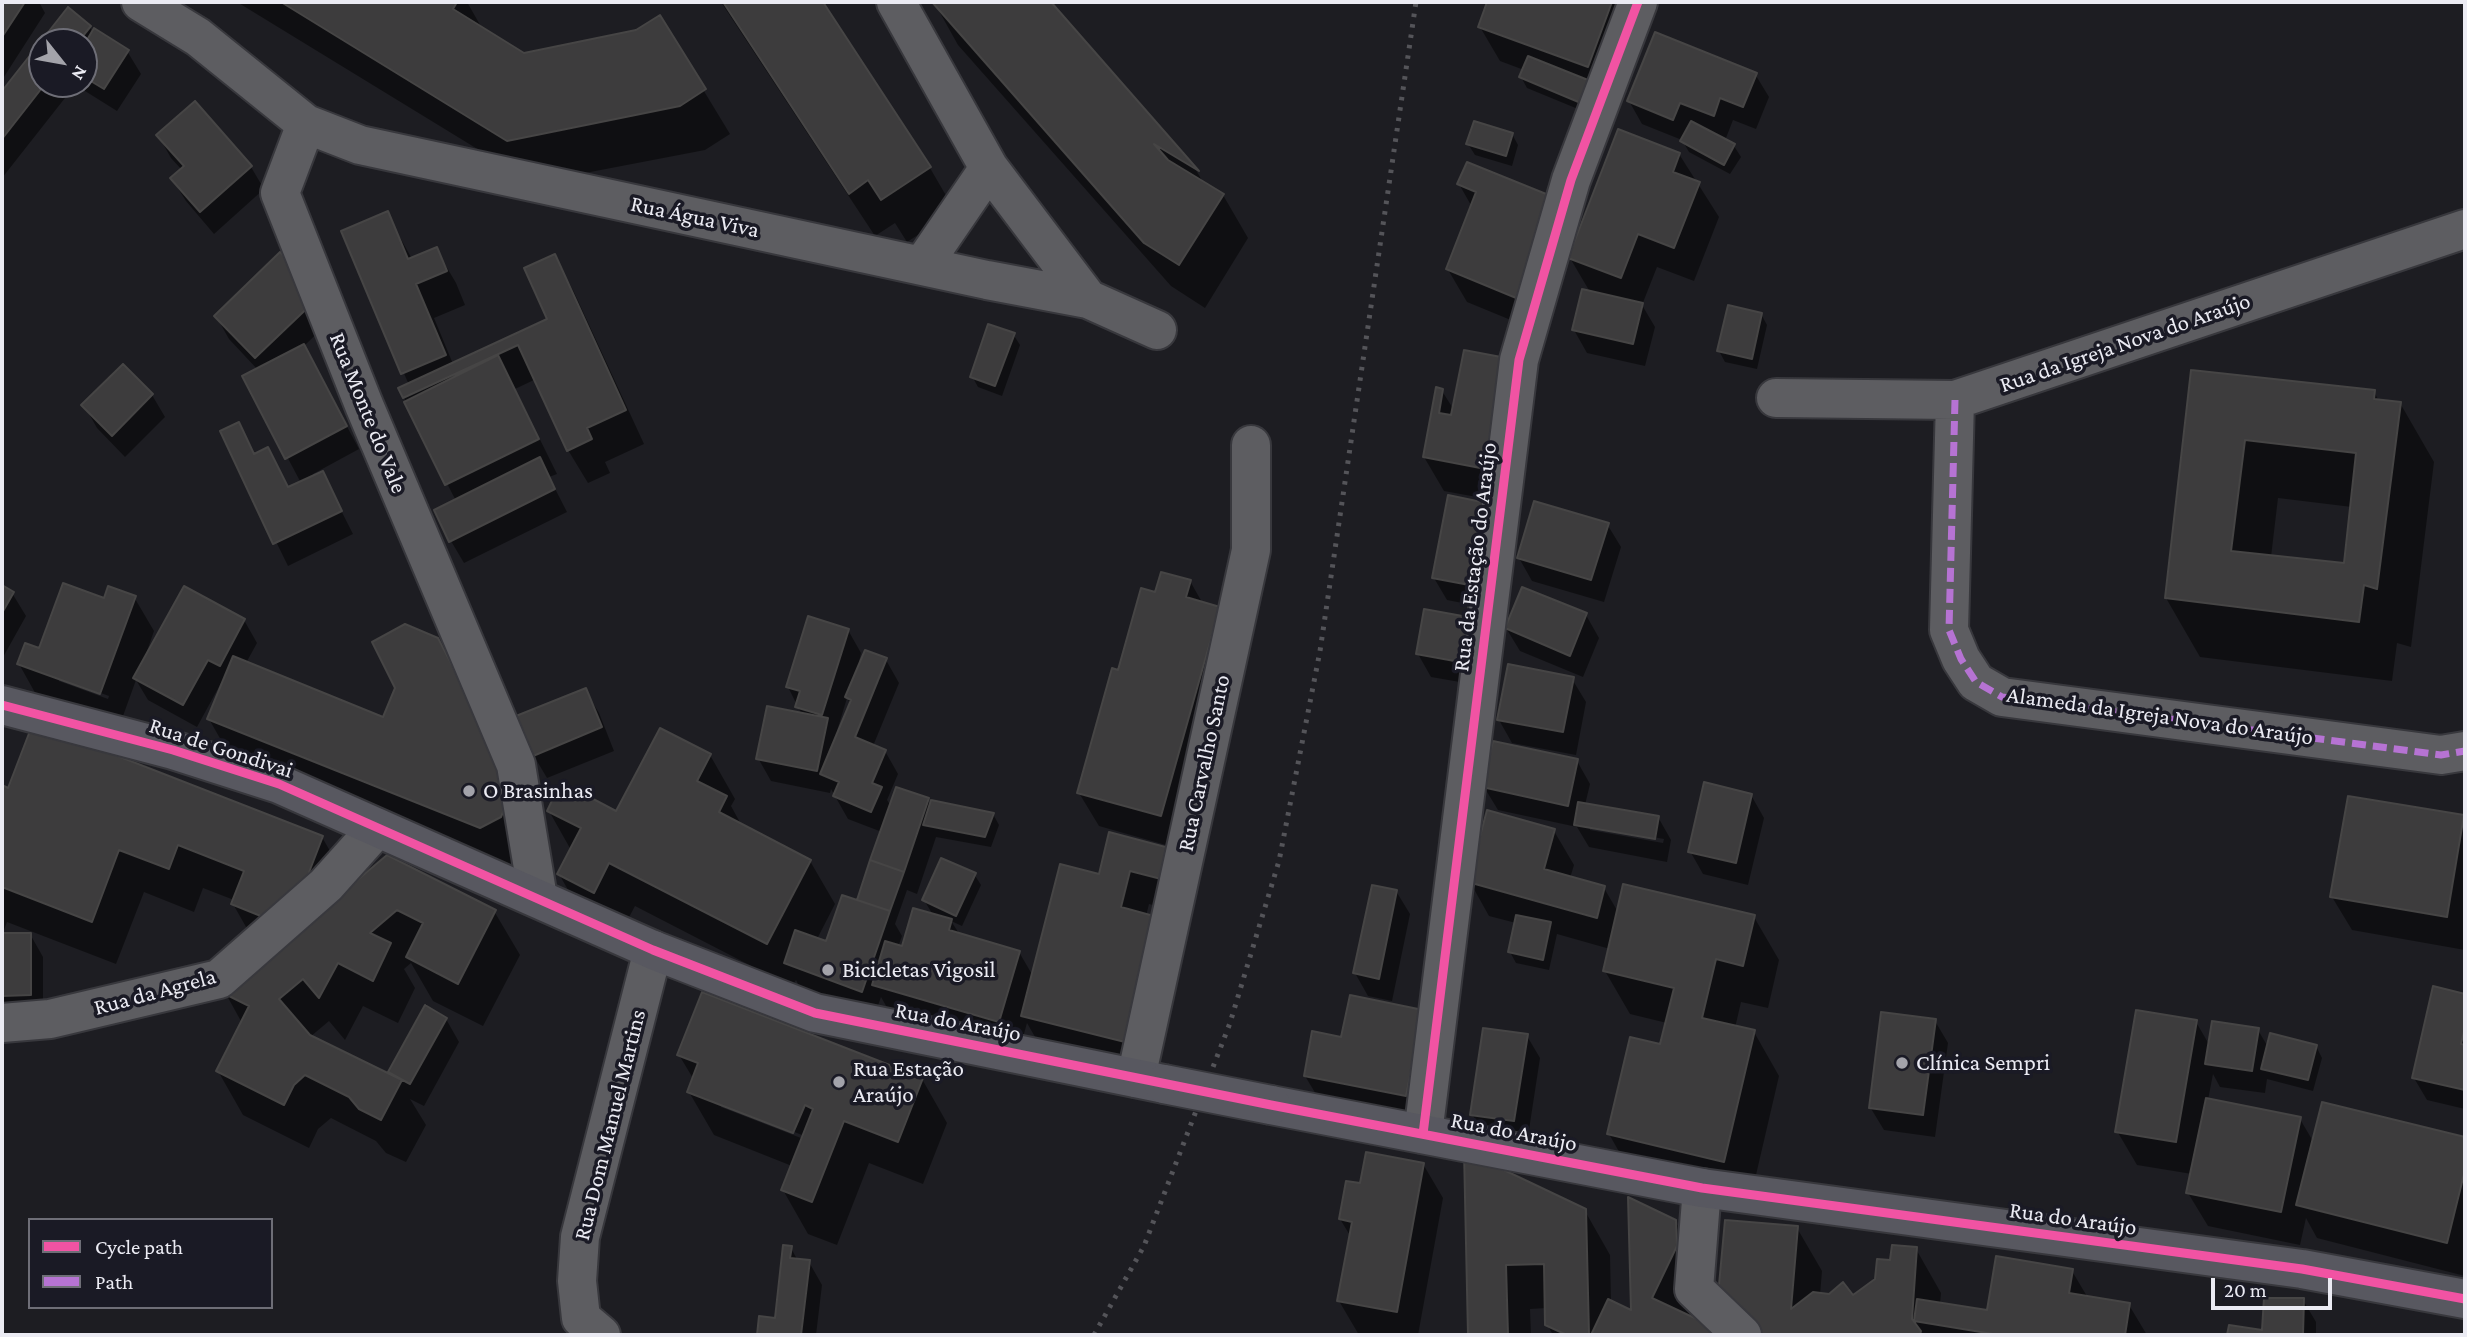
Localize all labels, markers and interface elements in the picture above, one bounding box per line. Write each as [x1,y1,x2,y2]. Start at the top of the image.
north arrow [28,28,98,98]
text: N [67,62,92,84]
street label: Rua Água Viva [628,190,762,244]
street label: Rua da Igreja Nova do Araújo [1996,287,2254,399]
street label: Rua Monte do Vale [323,329,413,497]
street label: Rua da Estação do Araújo [1447,441,1503,673]
street label: Rua Carvalho Santo [1172,672,1236,854]
street label: Alameda da Igreja Nova do Araújo [2005,681,2315,751]
street label: Rua de Gondivai [146,712,296,784]
place label: O Brasinhas [483,777,593,805]
marker: O Brasinhas [461,783,477,799]
place label: Bicicletas Vigosil [842,956,996,984]
street label: Rua da Agrela [91,962,219,1022]
marker: Bicicletas Vigosil [820,962,836,978]
street label: Rua do Araújo [892,996,1024,1048]
street label: Rua Dom Manuel Martins [568,1007,652,1243]
place label: Clínica Sempri [1916,1049,2050,1077]
place label: Rua Estação Araújo [853,1055,964,1109]
marker: Clínica Sempri [1894,1055,1910,1071]
marker: Rua Estação Araújo [831,1074,847,1090]
street label: Rua do Araújo [1448,1106,1580,1158]
street label: Rua do Araújo [2008,1196,2138,1242]
legend [28,1218,273,1309]
text: Cycle path [95,1235,183,1259]
scale bar [2215,1264,2336,1308]
text: Path [95,1270,133,1294]
text: 20 m [2224,1278,2267,1302]

